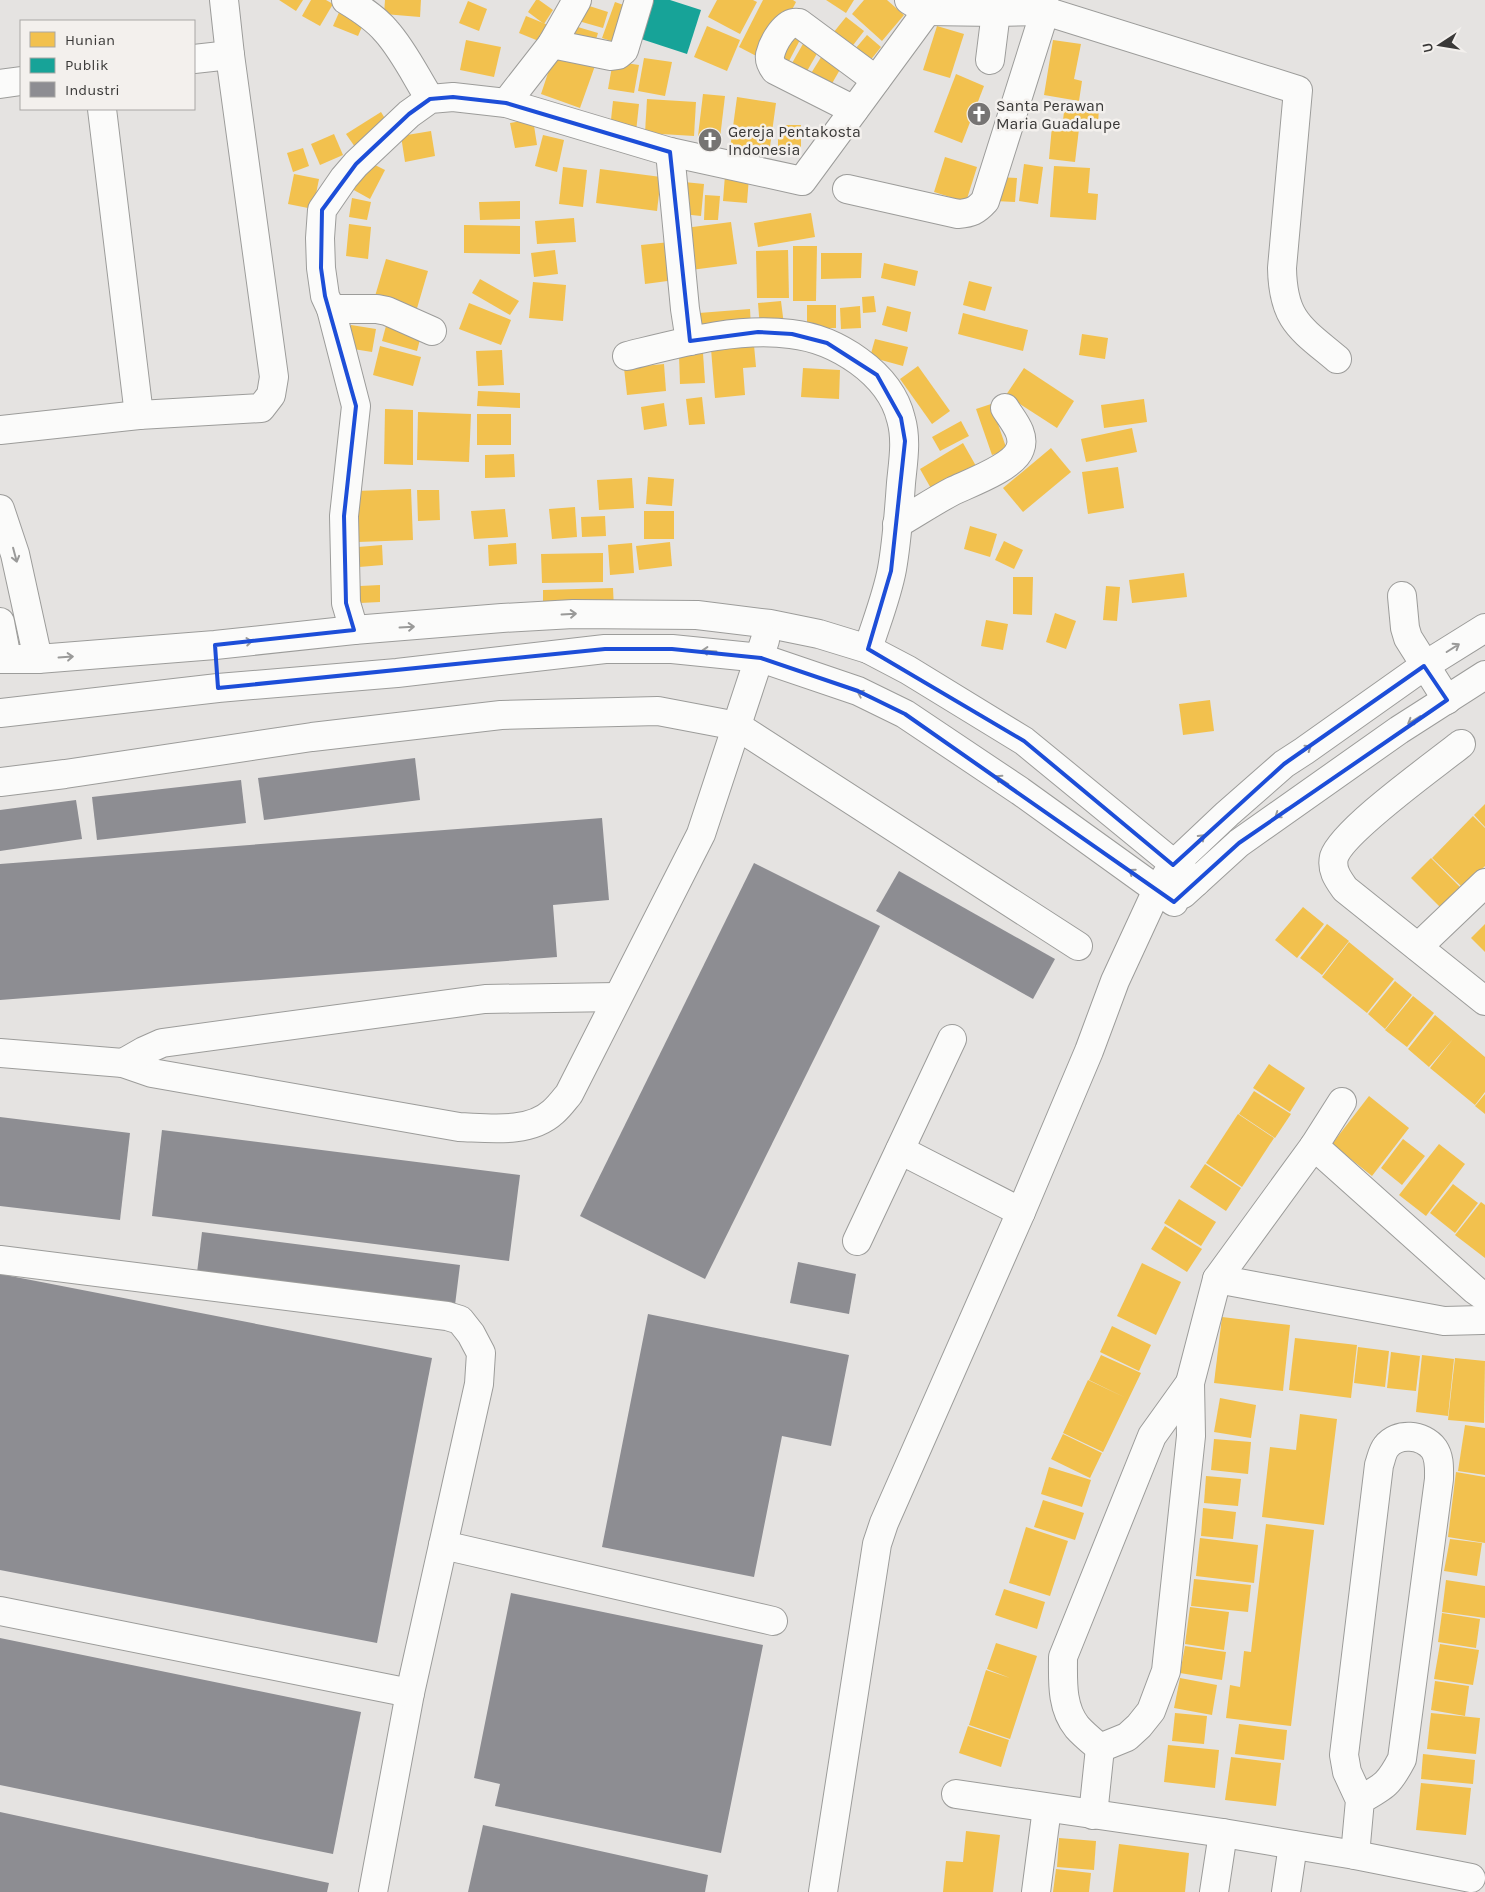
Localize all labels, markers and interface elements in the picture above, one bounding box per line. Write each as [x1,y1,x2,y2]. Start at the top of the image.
legend [20,20,195,110]
north arrow [1415,20,1465,70]
text: Hunian [65,31,115,49]
text: U [1418,41,1437,54]
text: Publik [65,56,108,74]
text: Industri [65,81,120,99]
place label: Santa Perawan Maria Guadalupe [996,96,1120,133]
church icon: Santa Perawan Maria Guadalupe [966,101,992,127]
place label: Gereja Pentakosta Indonesia [728,122,861,159]
church icon: Gereja Pentakosta Indonesia [697,127,723,153]
one-way arrow [10,547,20,563]
one-way arrow [561,610,577,619]
one-way arrow [399,622,415,631]
one-way arrow [237,637,253,647]
one-way arrow [1446,642,1460,653]
one-way arrow [701,647,717,656]
one-way arrow [58,652,74,662]
one-way arrow [857,689,872,699]
one-way arrow [1408,716,1422,726]
one-way arrow [1298,745,1312,755]
one-way arrow [996,774,1010,784]
one-way arrow [1274,808,1288,818]
one-way arrow [1193,834,1205,846]
one-way arrow [1128,869,1142,879]

